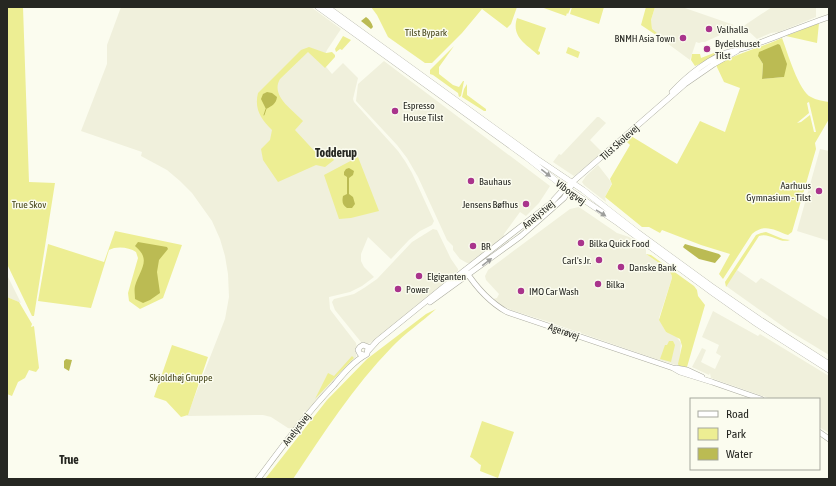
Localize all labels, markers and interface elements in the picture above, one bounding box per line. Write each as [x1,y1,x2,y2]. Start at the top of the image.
marker: Valhalla [704,24,714,34]
place label: Valhalla [717,24,749,35]
park label: Tilst Bypark [405,27,448,38]
place label: BNMH Asia Town [615,33,675,44]
marker: BNMH Asia Town [678,33,688,43]
place label: Bydelshuset Tilst [715,38,760,61]
marker: Bydelshuset Tilst [702,44,712,54]
place label: Espresso House Tilst [403,100,443,123]
marker: Espresso House Tilst [390,106,400,116]
street label: Tilst Skolevej [598,122,641,162]
district label: Todderup [315,146,357,160]
one-way arrow [540,169,551,177]
marker: Bauhaus [466,176,476,186]
place label: Bauhaus [479,176,512,187]
street label: Viborgvej [554,178,588,207]
place label: Aarhuus Gymnasium - Tilst [746,180,811,203]
marker: Aarhuus Gymnasium - Tilst [814,186,824,196]
street label: Anelystvej [520,198,557,231]
park label: True Skov [12,199,46,210]
place label: Jensens Bøfhus [462,199,518,210]
marker: Jensens Bøfhus [521,199,531,209]
one-way arrow [595,209,607,216]
marker: Bilka Quick Food [576,238,586,248]
place label: Bilka Quick Food [589,238,650,249]
marker: BR [468,241,478,251]
place label: BR [481,241,491,252]
place label: Carl's Jr. [562,255,591,266]
marker: Carl's Jr. [594,255,604,265]
one-way arrow [481,257,492,266]
marker: Danske Bank [616,262,626,272]
place label: Danske Bank [629,262,677,273]
marker: Elgiganten [414,271,424,281]
place label: Elgiganten [427,271,466,282]
marker: Bilka [593,279,603,289]
place label: Bilka [606,279,625,290]
marker: Power [393,284,403,294]
place label: Power [406,284,430,295]
marker: IMO Car Wash [516,286,526,296]
place label: IMO Car Wash [529,286,579,297]
street label: Agerøvej [547,321,581,342]
park label: Skjoldhøj Gruppe [149,372,213,383]
legend [690,398,820,470]
text: Road [726,407,749,421]
street label: Anelystvej [280,411,312,448]
text: Park [726,427,747,441]
text: Water [726,447,753,461]
district label: True [59,453,79,467]

